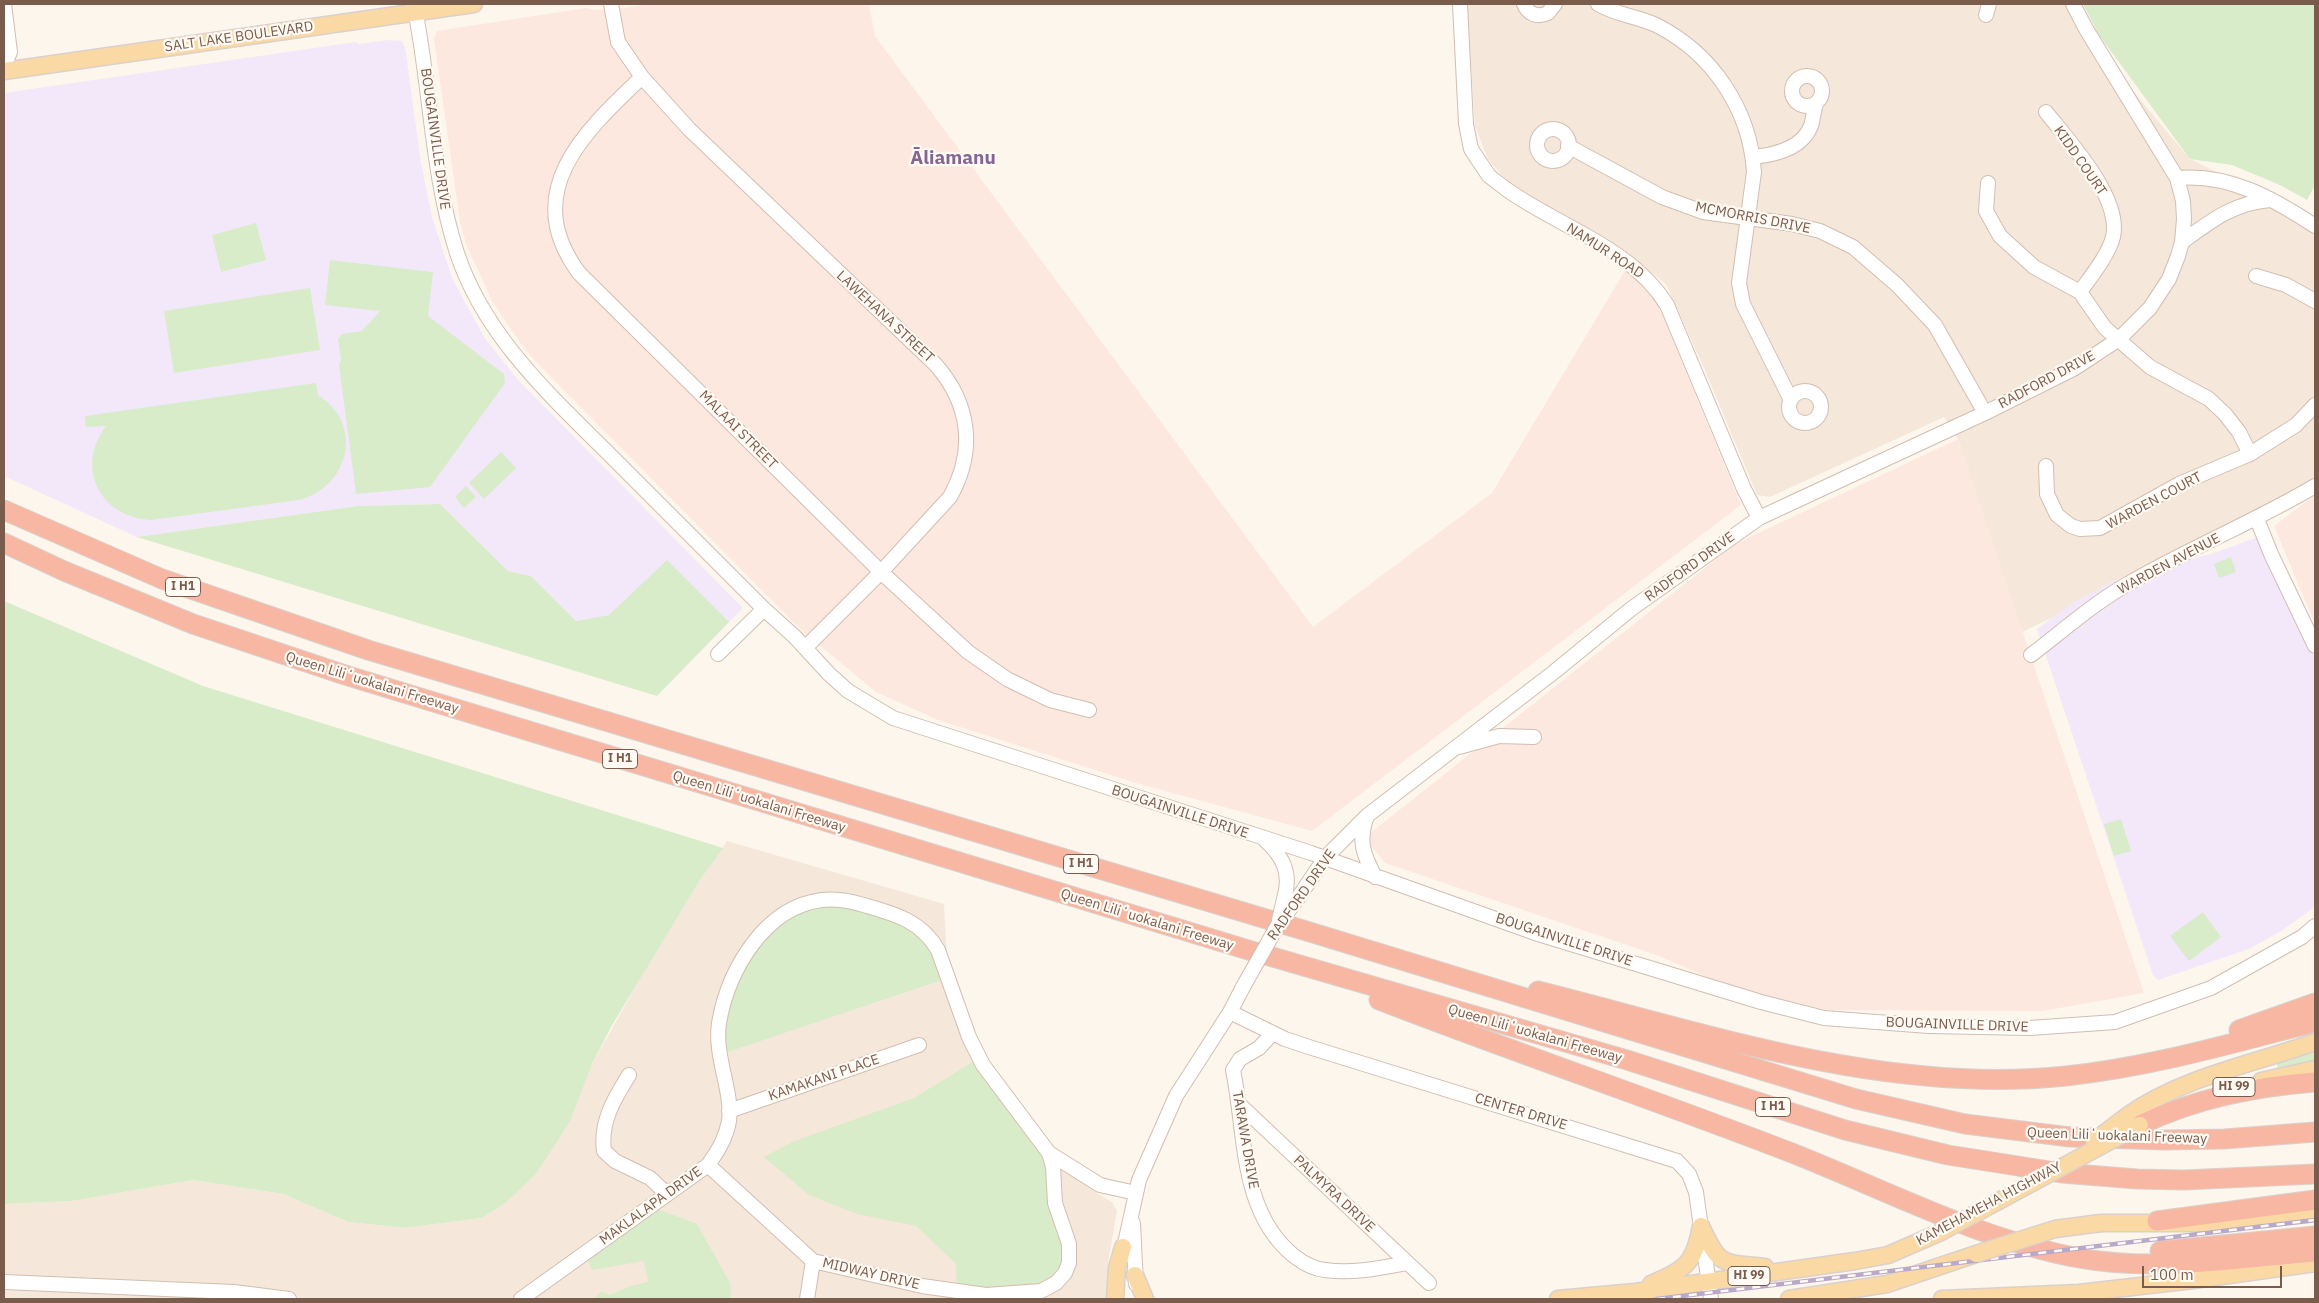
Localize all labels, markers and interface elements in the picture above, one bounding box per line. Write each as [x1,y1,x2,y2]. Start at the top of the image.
street label: SALT LAKE BOULEVARD [164,18,314,56]
street label: BOUGAINVILLE DRIVE [417,67,453,211]
street label: KIDD COURT [2050,123,2110,199]
district label: Āliamanu [910,148,996,170]
street label: MCMORRIS DRIVE [1694,199,1812,237]
street label: NAMUR ROAD [1563,220,1647,282]
street label: LAWEHANA STREET [833,268,937,366]
street label: RADFORD DRIVE [1996,347,2098,413]
street label: MALAAI STREET [695,387,781,473]
street label: WARDEN COURT [2103,469,2205,533]
street label: RADFORD DRIVE [1642,529,1738,605]
street label: WARDEN AVENUE [2115,530,2223,598]
road number: I H1 [166,578,200,596]
street label: Queen Liliʻuokalani Freeway [283,649,461,717]
road number: I H1 [602,750,638,769]
street label: Queen Liliʻuokalani Freeway [670,768,848,836]
street label: BOUGAINVILLE DRIVE [1109,782,1251,842]
street label: RADFORD DRIVE [1264,846,1340,944]
road number: I H1 [1064,854,1098,874]
street label: Queen Liliʻuokalani Freeway [1058,886,1236,954]
street label: BOUGAINVILLE DRIVE [1493,910,1635,970]
street label: Queen Liliʻuokalani Freeway [1446,1001,1624,1067]
street label: BOUGAINVILLE DRIVE [1885,1014,2029,1036]
street label: KAMAKANI PLACE [766,1051,882,1105]
road number: HI 99 [2213,1078,2255,1096]
street label: TARAWA DRIVE [1228,1090,1262,1190]
street label: CENTER DRIVE [1473,1090,1569,1134]
road number: I H1 [1756,1098,1790,1116]
street label: Queen Liliʻuokalani Freeway [2027,1124,2207,1148]
street label: PALMYRA DRIVE [1290,1152,1378,1236]
street label: KAMEHAMEHA HIGHWAY [1914,1159,2064,1249]
street label: MAKLALAPA DRIVE [597,1163,705,1249]
street label: MIDWAY DRIVE [821,1255,921,1293]
scale bar [2144,1256,2284,1288]
text: 100 m [2150,1265,2194,1284]
road number: HI 99 [1728,1266,1770,1285]

